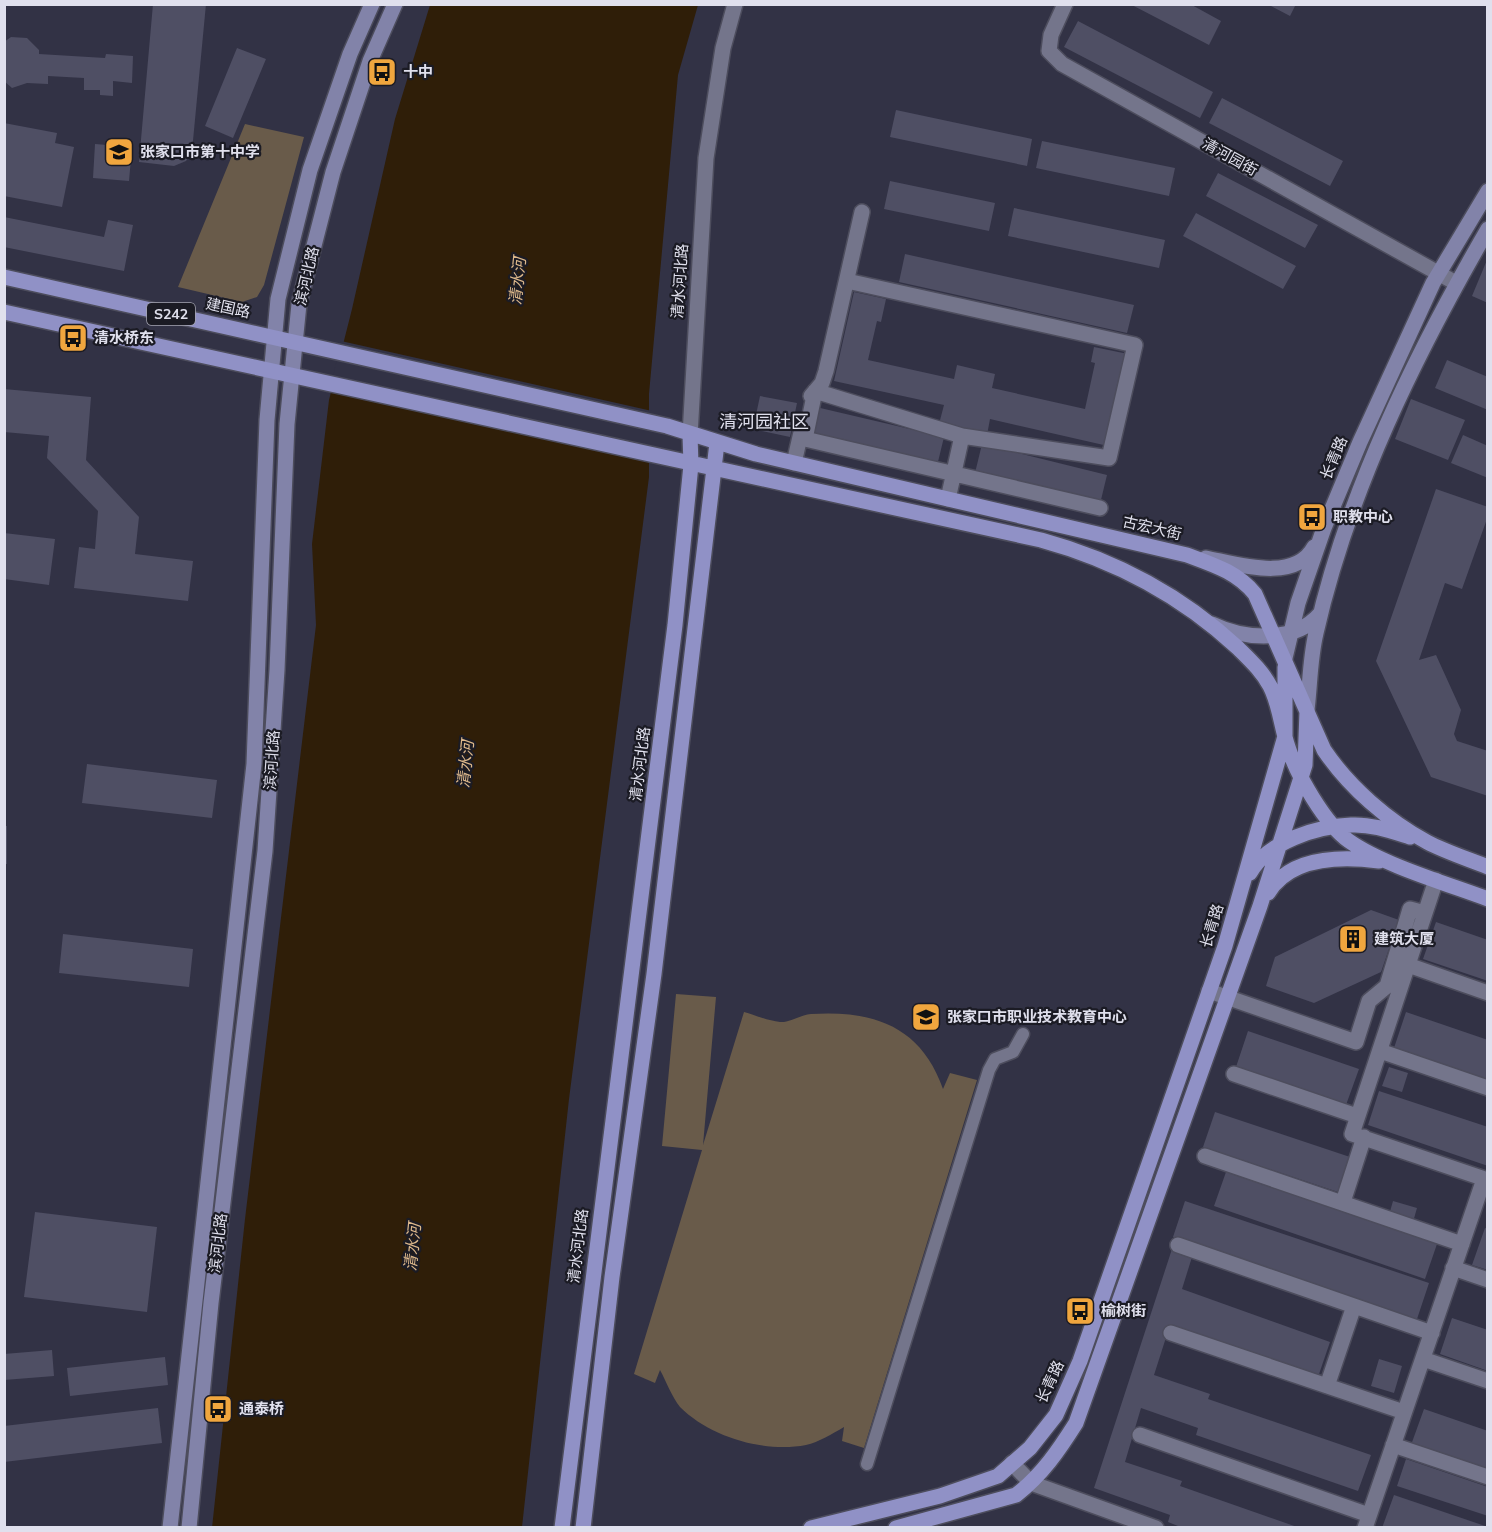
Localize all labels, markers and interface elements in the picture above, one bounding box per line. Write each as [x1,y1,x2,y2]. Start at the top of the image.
bus stop icon: 十中 [366,56,398,88]
place label: 十中 [403,62,433,81]
street label: 清河园街 [1199,134,1261,179]
school or university icon: 张家口市第十中学 [103,136,135,168]
place label: 张家口市第十中学 [140,142,260,161]
street label: 清水河北路 [667,243,692,319]
street label: 滨河北路 [291,245,323,307]
water label: 清水河 [505,253,530,306]
street label: 建国路 [204,294,252,321]
road number: S242 [147,303,195,325]
bus stop icon: 清水桥东 [57,322,89,354]
place label: 清水桥东 [94,328,154,347]
district label: 清河园社区 [719,410,809,433]
street label: 长青路 [1316,433,1351,482]
bus stop icon: 职教中心 [1296,501,1328,533]
place label: 职教中心 [1333,507,1393,526]
street label: 古宏大街 [1121,512,1183,544]
street label: 清水河北路 [626,726,654,802]
street label: 滨河北路 [260,729,283,791]
water label: 清水河 [453,736,478,789]
street label: 长青路 [1196,902,1227,950]
building icon: 建筑大厦 [1337,923,1369,955]
place label: 建筑大厦 [1374,929,1434,948]
school or university icon: 张家口市职业技术教育中心 [910,1001,942,1033]
place label: 张家口市职业技术教育中心 [947,1007,1127,1026]
street label: 清水河北路 [564,1208,592,1284]
street label: 滨河北路 [204,1212,231,1274]
water label: 清水河 [400,1219,425,1272]
bus stop icon: 榆树街 [1064,1295,1096,1327]
place label: 榆树街 [1101,1301,1146,1320]
street label: 长青路 [1031,1357,1068,1406]
bus stop icon: 通泰桥 [202,1393,234,1425]
place label: 通泰桥 [239,1399,284,1418]

